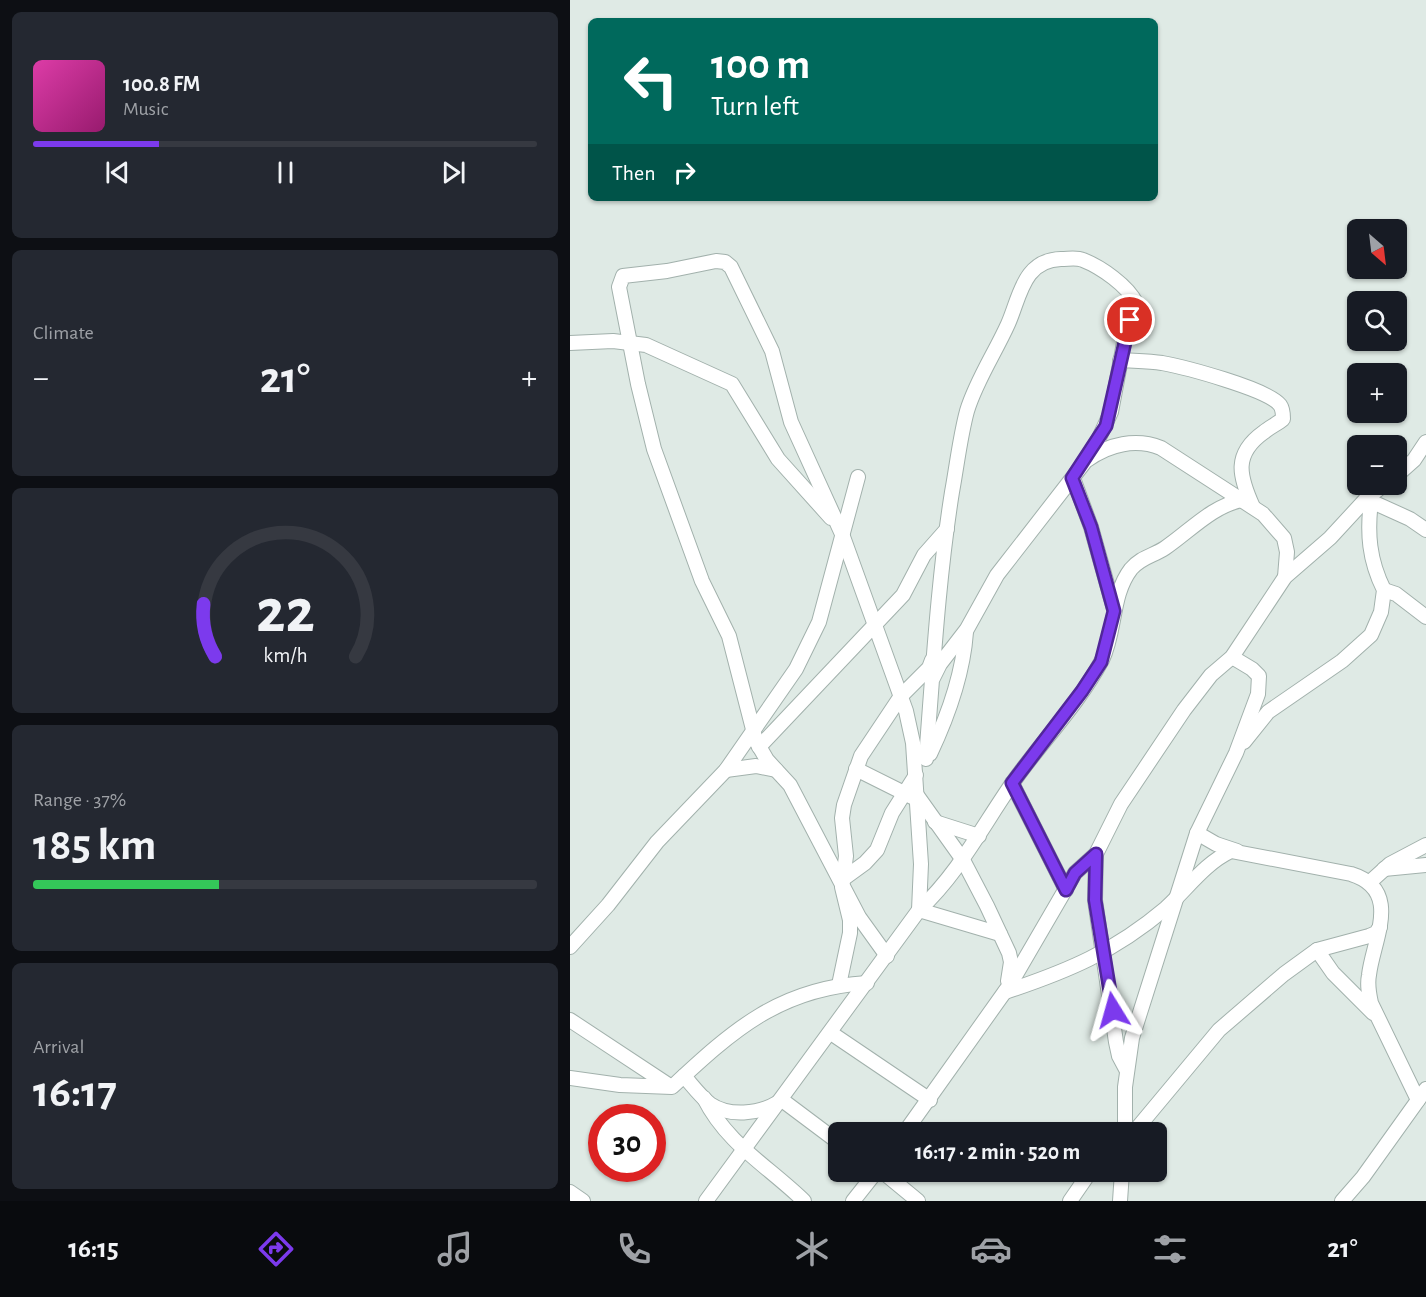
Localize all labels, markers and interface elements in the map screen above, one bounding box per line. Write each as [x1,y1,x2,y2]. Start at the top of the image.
icon: left [612,42,690,120]
text: 100 m [711,44,810,86]
text: 100.8 FM [123,73,200,95]
text: Turn left [711,93,799,120]
text: Music [123,99,169,119]
icon: previous [101,156,134,189]
icon: pause [269,156,302,189]
icon: next [437,156,470,189]
icon: right [668,156,701,189]
text: Then [612,162,656,184]
north arrow [1347,219,1407,279]
map controls [1347,219,1407,495]
button: search [1347,291,1407,351]
pin [1104,294,1155,345]
icon: arrive [1113,303,1146,336]
text: Climate [33,323,94,343]
text: 21° [260,356,310,401]
text: − [33,362,49,395]
text: + [521,362,537,395]
button: + [1347,363,1407,423]
button: − [1347,435,1407,495]
text: 22 [256,582,314,644]
text: km/h [263,646,307,667]
text: Range · 37% [33,790,126,810]
text: 185 km [33,823,156,868]
position arrow [1081,978,1145,1042]
text: Arrival [33,1037,84,1057]
text: 16:17 [33,1070,117,1115]
speed limit sign: 30 [588,1104,666,1182]
text: 16:17 · 2 min · 520 m [915,1141,1080,1163]
icon: directions [255,1228,297,1270]
icon: music [434,1228,476,1270]
icon: phone [613,1228,655,1270]
icon: climate [791,1228,833,1270]
icon: car [970,1228,1012,1270]
icon: filters [1149,1228,1191,1270]
text: 16:15 [68,1235,119,1262]
text: 21° [1327,1235,1358,1262]

